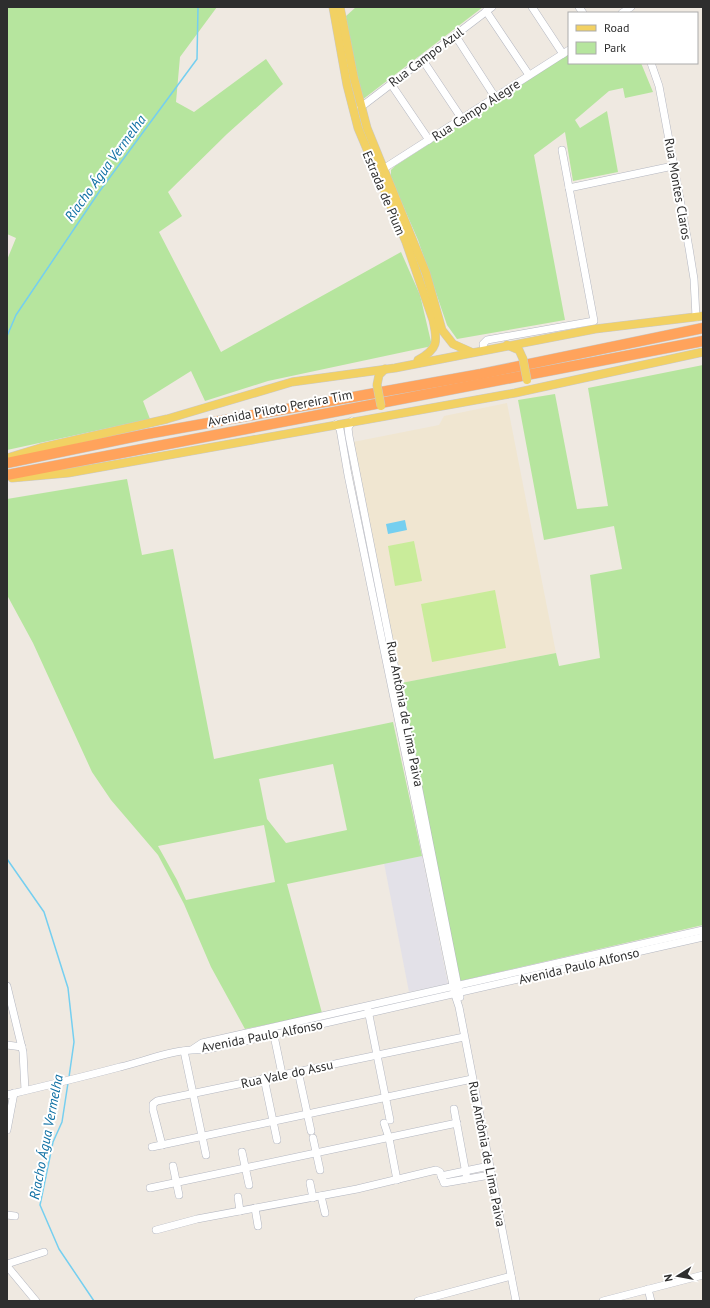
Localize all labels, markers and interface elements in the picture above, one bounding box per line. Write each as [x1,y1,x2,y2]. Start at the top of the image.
legend [568,12,698,64]
text: Road [604,20,629,35]
street label: Rua Campo Azul [385,23,467,91]
text: Park [604,40,626,55]
street label: Rua Campo Alegre [429,75,523,145]
water label: Riacho Água Vermelha [60,111,150,225]
street label: Rua Montes Claros [661,137,695,241]
street label: Estrada de Pium [359,148,409,238]
street label: Avenida Piloto Pereira Tim [206,386,354,430]
street label: Rua Antônia de Lima Paiva [383,640,427,788]
street label: Avenida Paulo Alfonso [517,944,641,988]
street label: Avenida Paulo Alfonso [200,1016,324,1056]
street label: Rua Vale do Assu [239,1056,335,1092]
water label: Riacho Água Vermelha [25,1073,67,1201]
street label: Rua Antônia de Lima Paiva [465,1080,509,1228]
north arrow [658,1256,698,1296]
text: N [661,1273,676,1283]

